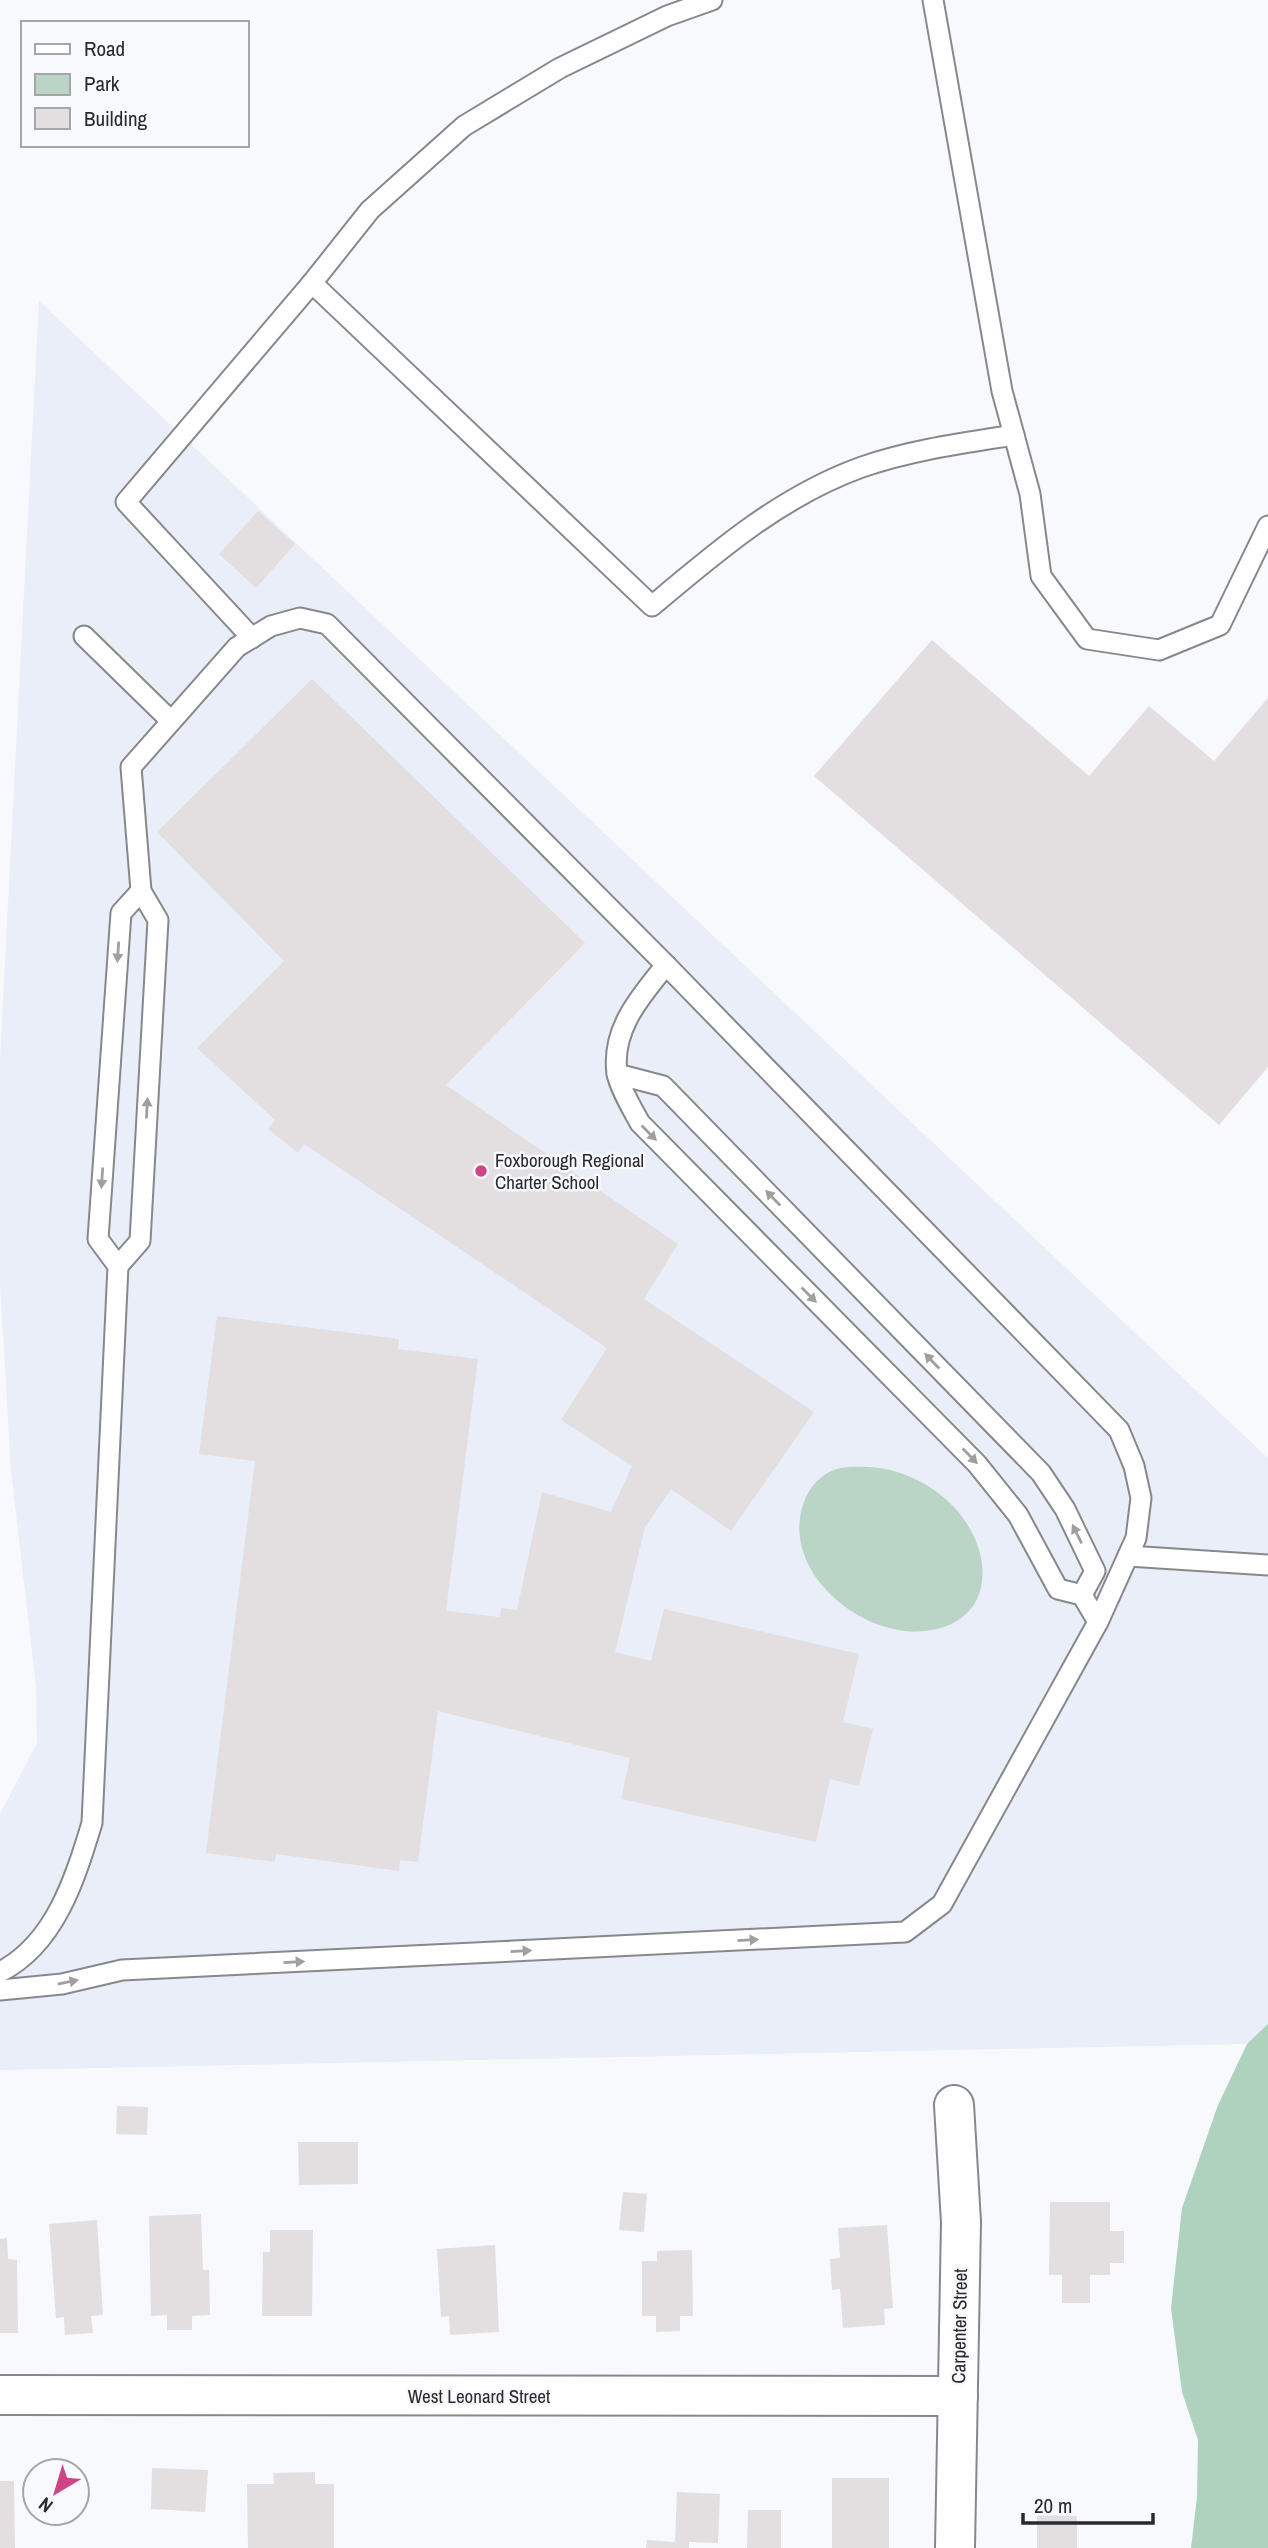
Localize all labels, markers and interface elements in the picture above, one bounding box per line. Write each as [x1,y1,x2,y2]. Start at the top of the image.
legend [21,21,248,147]
text: Road [84,34,125,63]
text: Park [84,69,120,98]
text: Building [84,104,148,133]
one-way arrow [112,941,123,963]
one-way arrow [142,1097,153,1119]
one-way arrow [641,1124,657,1141]
place label: Foxborough Regional Charter School [495,1147,644,1195]
marker: Foxborough Regional Charter School [473,1163,489,1179]
one-way arrow [96,1168,107,1190]
one-way arrow [765,1190,781,1206]
one-way arrow [800,1287,817,1303]
one-way arrow [924,1353,940,1370]
one-way arrow [961,1448,978,1465]
one-way arrow [1072,1524,1083,1544]
one-way arrow [737,1934,759,1945]
one-way arrow [510,1945,532,1956]
one-way arrow [283,1956,305,1967]
one-way arrow [57,1976,79,1987]
street label: Carpenter Street [945,2268,973,2384]
street label: West Leonard Street [408,2383,551,2409]
north arrow [21,2457,91,2527]
scale bar [1023,2482,1152,2526]
text: 20 m [1034,2491,1072,2520]
text: N [33,2492,58,2519]

